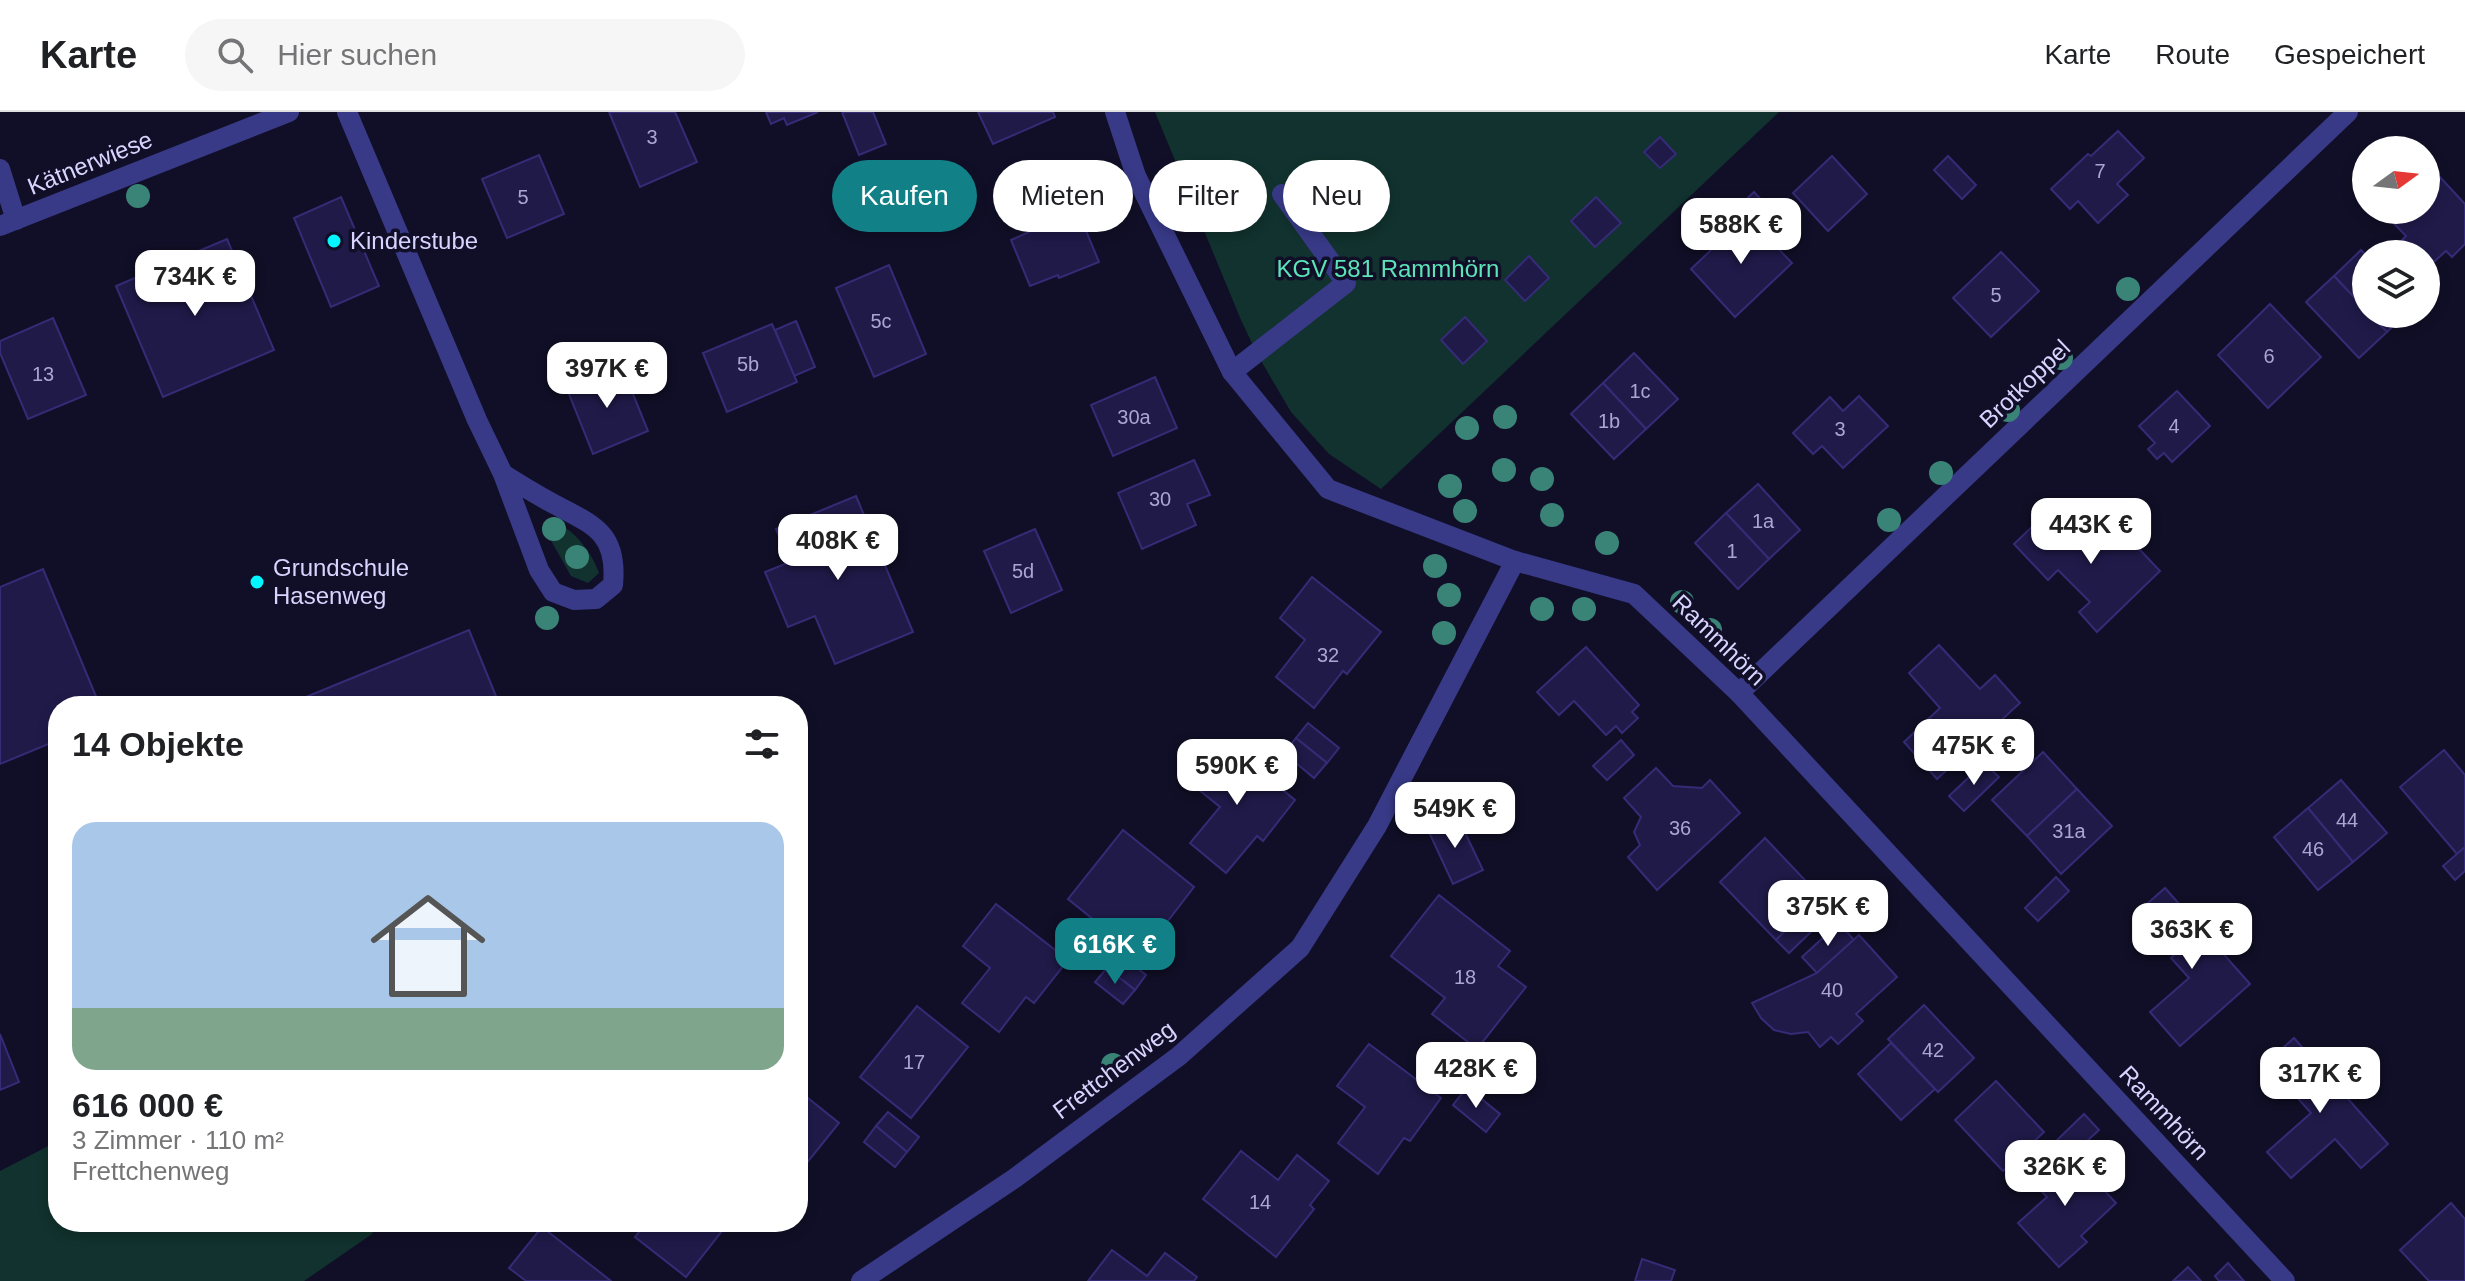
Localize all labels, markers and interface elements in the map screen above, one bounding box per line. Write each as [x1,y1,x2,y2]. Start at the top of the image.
search box [185,19,745,91]
icon: search [213,33,257,77]
text: Karte [40,34,137,76]
text: Hier suchen [277,38,437,71]
text: Karte [2044,39,2111,70]
text: Route [2155,39,2230,70]
text: Gespeichert [2274,39,2425,70]
street label: Kätnerwiese [24,125,156,200]
house number: 3 [646,126,658,148]
north arrow [2352,136,2440,224]
map controls [2352,136,2440,328]
chip: Kaufen [832,160,977,232]
chip: Mieten [993,160,1133,232]
chip: Filter [1149,160,1267,232]
chip: Neu [1283,160,1390,232]
house number: 7 [2094,160,2106,182]
house number: 5 [517,186,529,208]
pin: 588K € [1676,198,1806,266]
text: 588K € [1699,209,1783,239]
place label: Kinderstube [350,227,478,254]
marker: Kinderstube [325,232,343,250]
button: layers [2352,240,2440,328]
pin: 734K € [130,250,260,318]
park label: KGV 581 Rammhörn [1277,255,1499,282]
text: 734K € [153,261,237,291]
house number: 5 [1990,284,2002,306]
house number: 5c [870,310,892,332]
street label: Brotkoppel [1974,334,2075,433]
pin: 397K € [542,342,672,410]
house number: 6 [2263,345,2275,367]
text: 397K € [565,353,649,383]
house number: 5b [737,353,759,375]
house number: 13 [32,363,54,385]
house number: 1c [1629,380,1651,402]
house number: 30a [1117,406,1152,428]
house number: 1b [1598,410,1620,432]
house number: 4 [2168,415,2180,437]
house number: 3 [1834,418,1846,440]
house number: 30 [1149,488,1171,510]
pin: 443K € [2026,498,2156,566]
text: 443K € [2049,509,2133,539]
house number: 1a [1752,510,1775,532]
pin: 408K € [773,514,903,582]
text: 408K € [796,525,880,555]
house number: 1 [1726,540,1738,562]
place label: Grundschule Hasenweg [273,554,409,609]
house number: 5d [1012,560,1034,582]
marker: Grundschule Hasenweg [248,573,266,591]
street label: Rammhörn [1667,589,1771,691]
house number: 32 [1317,644,1339,666]
pin: 475K € [1909,719,2039,787]
icon: filters [740,722,784,766]
text: 14 Objekte [72,725,244,763]
text: 475K € [1932,730,2016,760]
pin: 590K € [1172,739,1302,807]
text: 590K € [1195,750,1279,780]
pin: 549K € [1390,782,1520,850]
text: 549K € [1413,793,1497,823]
house number: 44 [2336,809,2358,831]
house number: 36 [1669,817,1691,839]
house number: 31a [2052,820,2087,842]
house number: 46 [2302,838,2324,860]
icon: home [356,874,500,1018]
pin: 375K € [1763,880,1893,948]
text: 375K € [1786,891,1870,921]
pin: 363K € [2127,903,2257,971]
text: 363K € [2150,914,2234,944]
pin: 616K € [1050,918,1180,986]
text: 616K € [1073,929,1157,959]
house number: 18 [1454,966,1476,988]
house number: 40 [1821,979,1843,1001]
street label: Frettchenweg [1048,1015,1180,1124]
house number: 42 [1922,1039,1944,1061]
pin: 428K € [1411,1042,1541,1110]
pin: 317K € [2255,1047,2385,1115]
house number: 17 [903,1051,925,1073]
text: 428K € [1434,1053,1518,1083]
text: 317K € [2278,1058,2362,1088]
street label: Rammhörn [2114,1060,2215,1165]
text: 616 000 € [72,1086,223,1124]
text: 3 Zimmer · 110 m² [72,1125,284,1155]
pin: 326K € [2000,1140,2130,1208]
text: 326K € [2023,1151,2107,1181]
text: Frettchenweg [72,1156,230,1186]
house number: 14 [1249,1191,1271,1213]

